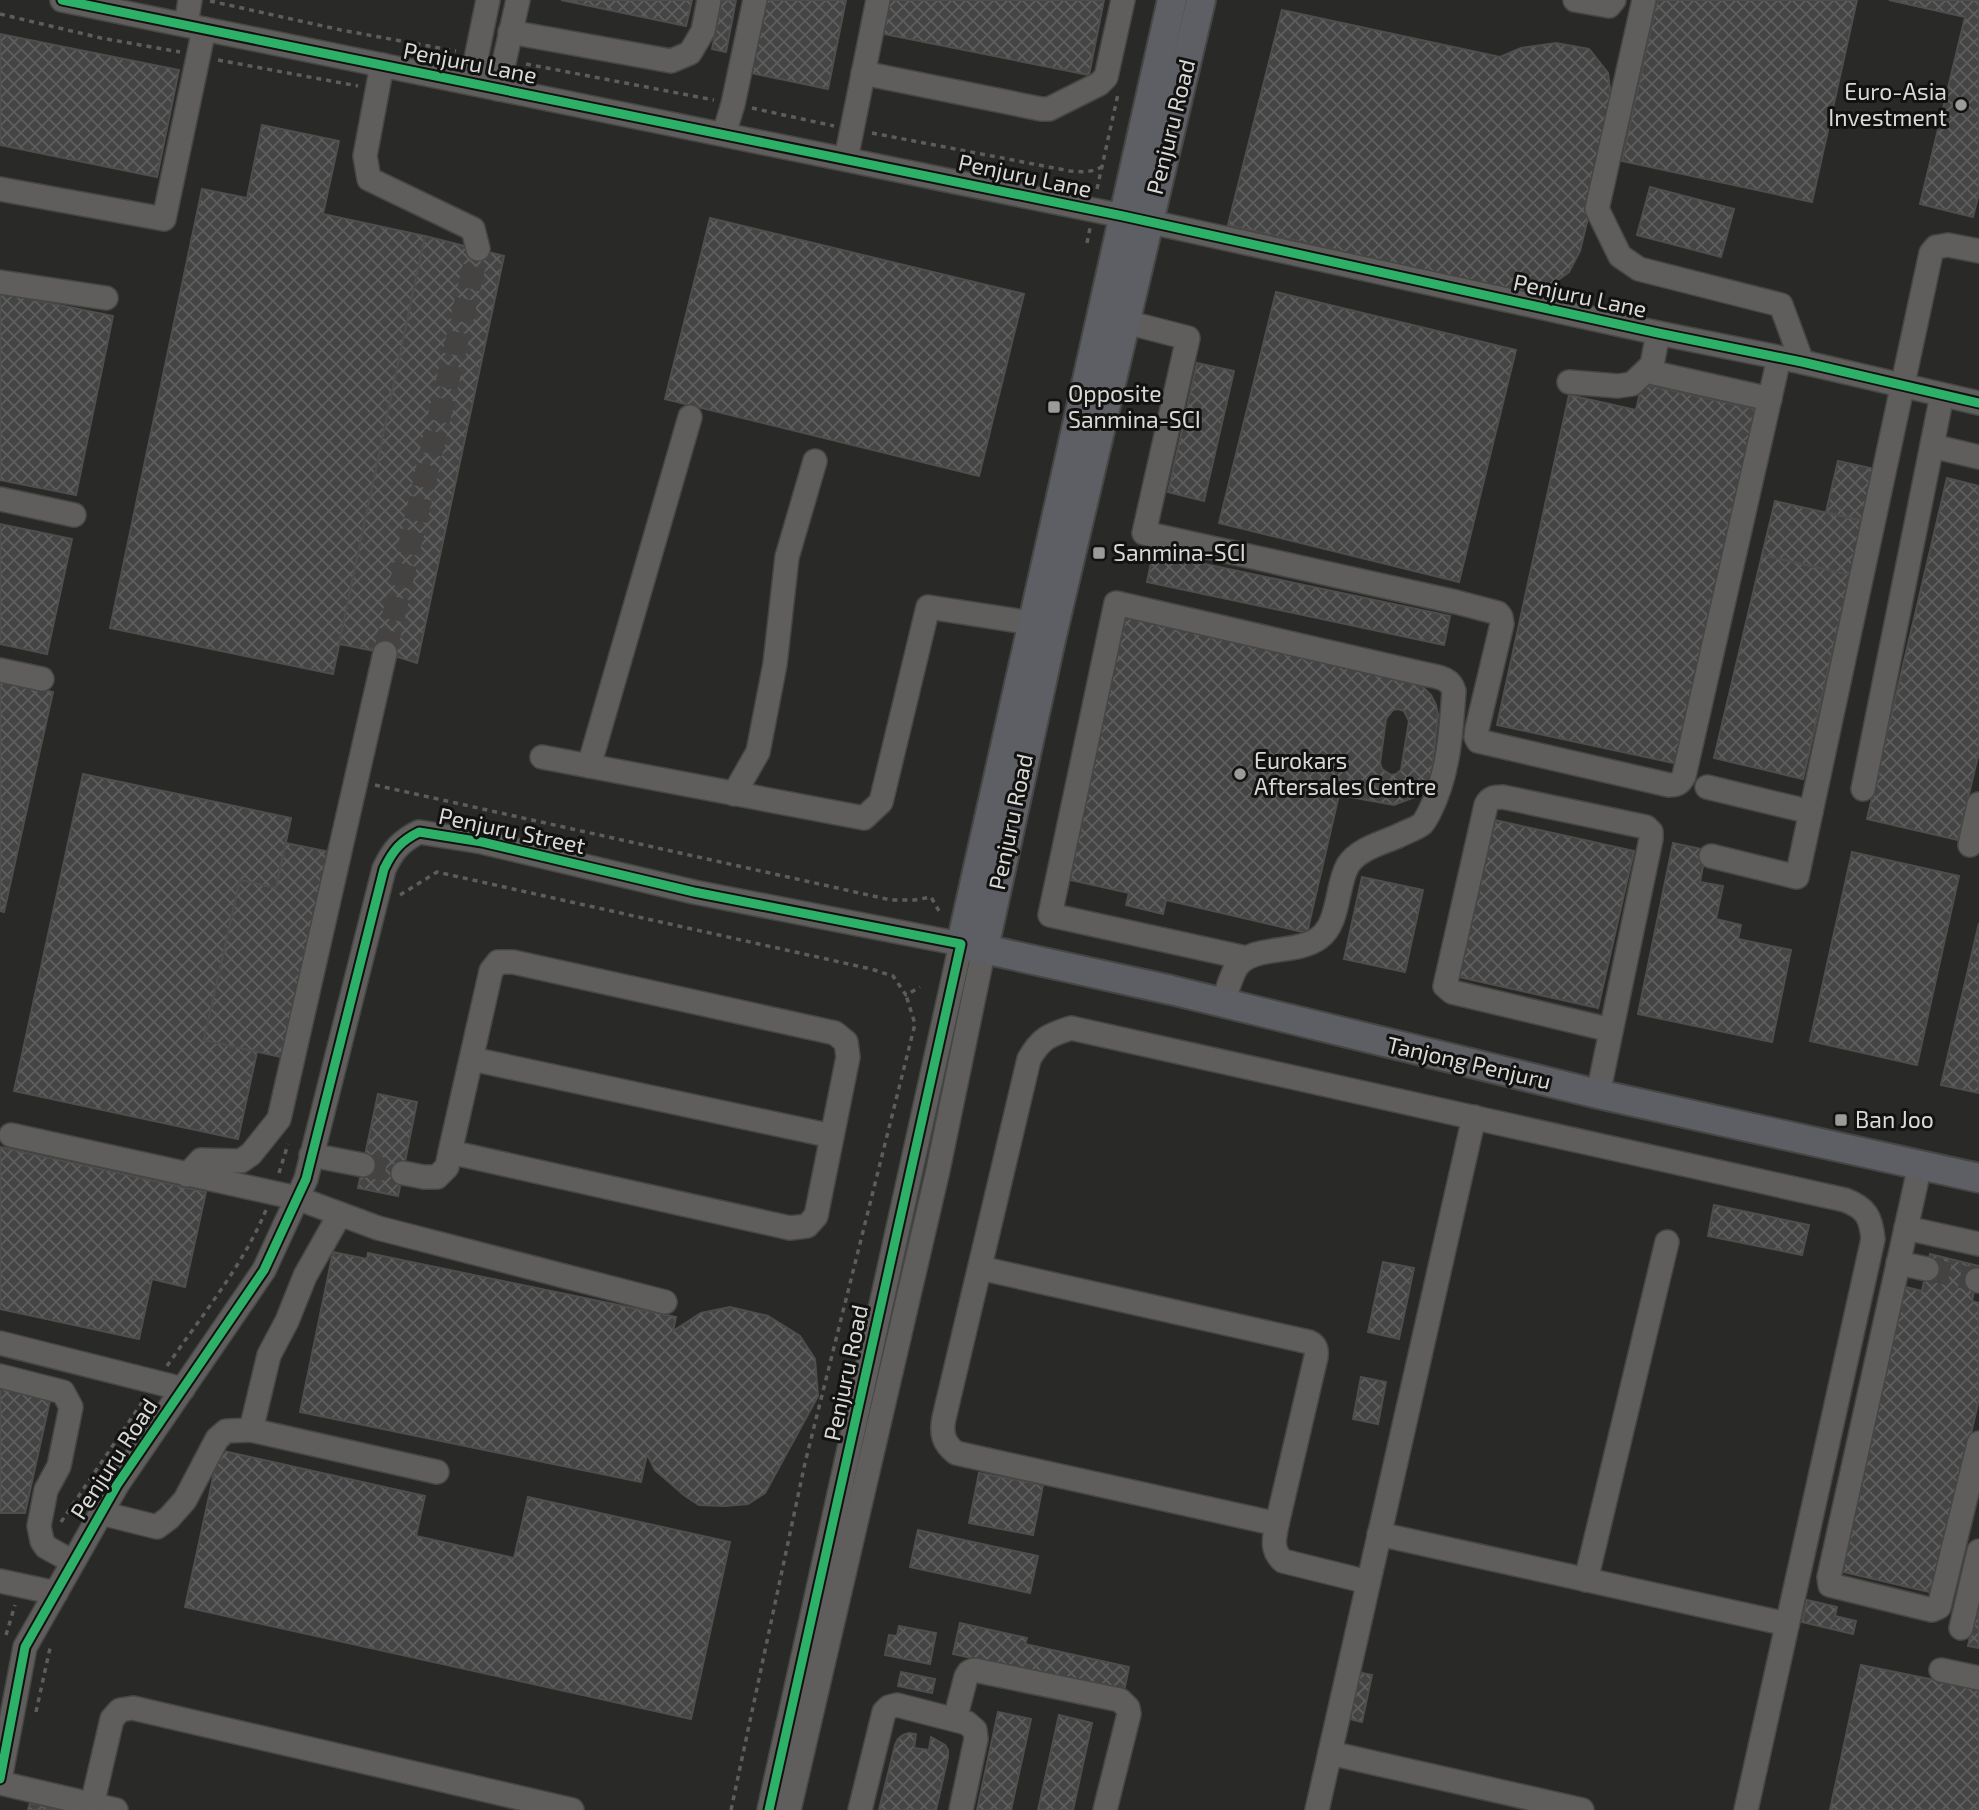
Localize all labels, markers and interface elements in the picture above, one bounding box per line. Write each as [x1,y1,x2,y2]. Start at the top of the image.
street label: Penjuru Lane [401,35,539,89]
street label: Penjuru Road [1140,56,1200,197]
place label: Euro-Asia Investment [1828,77,1947,131]
marker: Euro-Asia Investment [1953,97,1969,113]
street label: Penjuru Lane [956,147,1094,203]
street label: Penjuru Lane [1511,267,1649,323]
place label: Opposite Sanmina-SCI [1068,379,1201,433]
marker: Opposite Sanmina-SCI [1046,399,1062,415]
place label: Sanmina-SCI [1113,538,1246,566]
marker: Sanmina-SCI [1091,545,1107,561]
place label: Eurokars Aftersales Centre [1254,746,1436,800]
street label: Penjuru Road [982,751,1038,892]
marker: Eurokars Aftersales Centre [1232,766,1248,782]
street label: Penjuru Street [436,801,588,859]
street label: Tanjong Penjuru [1384,1030,1554,1095]
place label: Ban Joo [1855,1105,1934,1133]
marker: Ban Joo [1833,1112,1849,1128]
street label: Penjuru Road [817,1302,873,1443]
street label: Penjuru Road [64,1393,163,1524]

